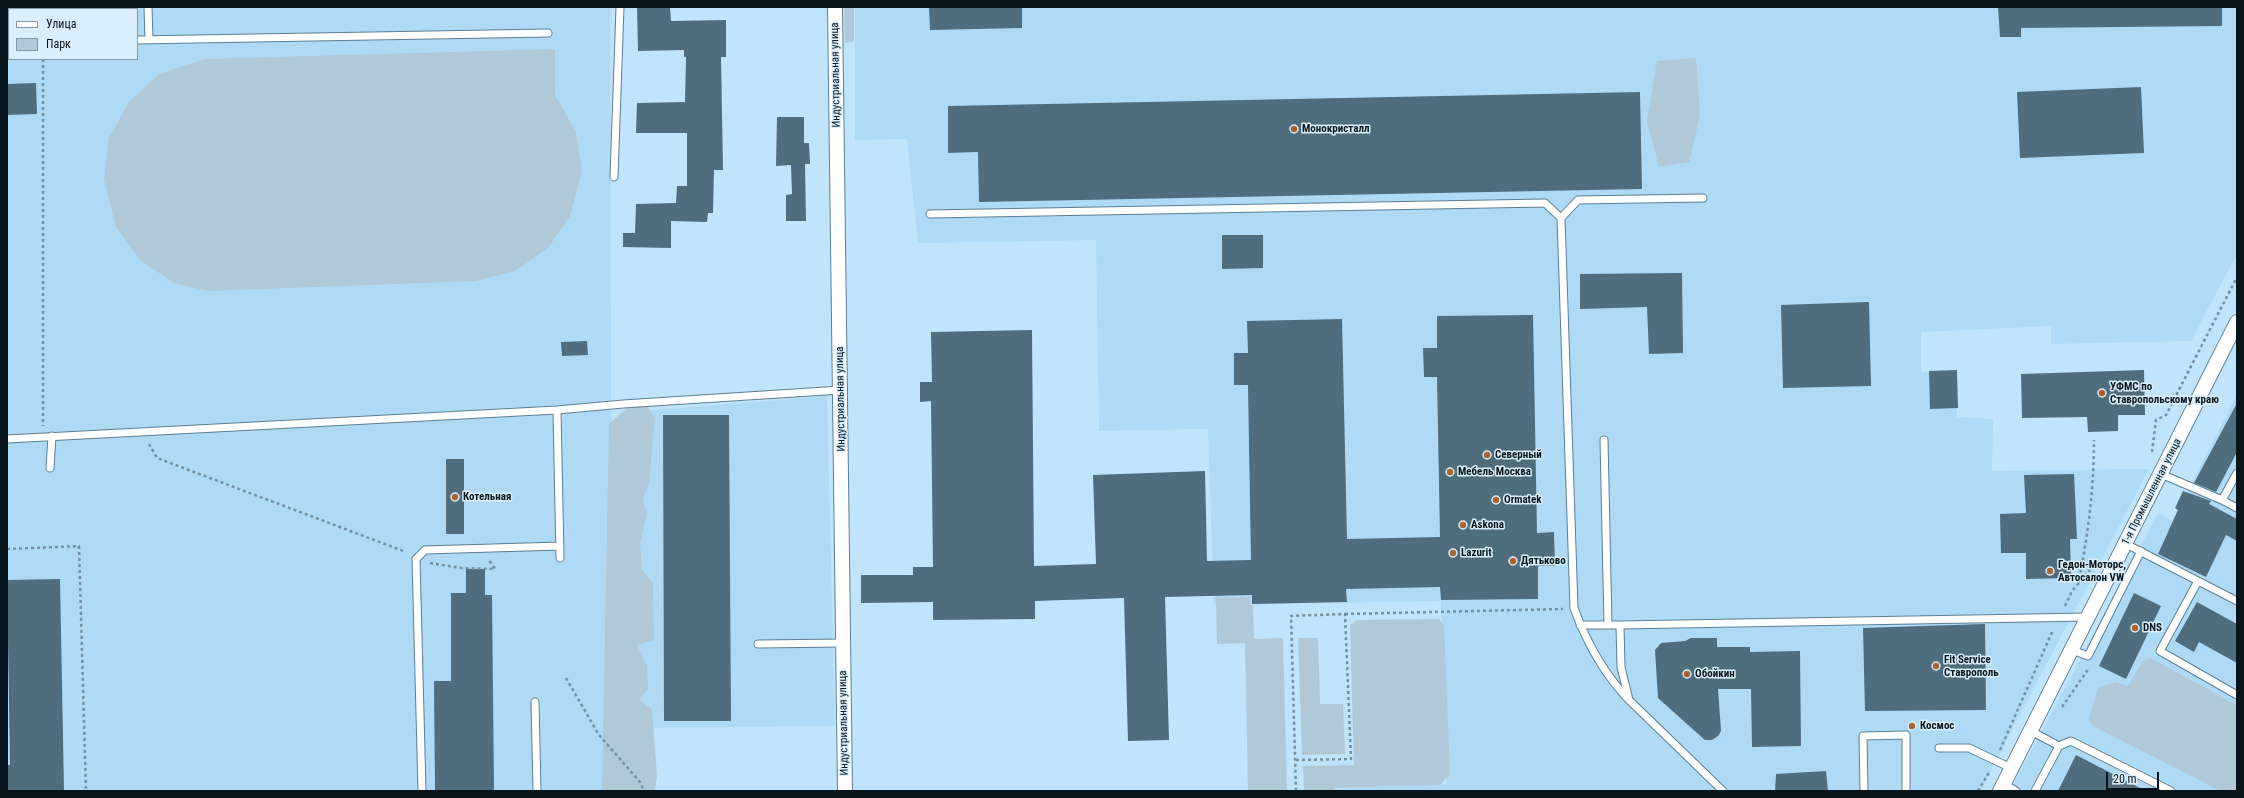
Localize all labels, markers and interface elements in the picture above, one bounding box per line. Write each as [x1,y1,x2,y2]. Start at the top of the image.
legend [8,8,138,60]
text: Улица [46,17,76,31]
street label: Индустриальная улица [828,22,844,128]
text: Парк [46,37,71,51]
place label: Монокристалл [1302,122,1369,136]
marker: Монокристалл [1289,124,1299,134]
street label: Индустриальная улица [833,346,849,452]
place label: УФМС по Ставропольскому краю [2110,380,2219,406]
marker: УФМС по Ставропольскому краю [2097,388,2107,398]
street label: 1-я Промышленная улица [2119,437,2185,547]
place label: Северный [1495,448,1542,462]
marker: Северный [1482,450,1492,460]
place label: Мебель Москва [1458,465,1531,479]
marker: Мебель Москва [1445,467,1455,477]
place label: Котельная [463,490,511,504]
marker: Котельная [450,492,460,502]
place label: Ormatek [1504,493,1542,507]
marker: Ormatek [1491,495,1501,505]
place label: Askona [1471,518,1504,532]
marker: Askona [1458,520,1468,530]
place label: Lazurit [1461,546,1492,560]
marker: Lazurit [1448,548,1458,558]
place label: Дятьково [1521,554,1566,568]
marker: Дятьково [1508,556,1518,566]
place label: Гедон-Моторс, Автосалон VW [2058,558,2126,584]
marker: Гедон-Моторс, Автосалон VW [2045,566,2055,576]
place label: DNS [2143,621,2162,635]
marker: DNS [2130,623,2140,633]
place label: Fit Service Ставрополь [1944,653,1999,679]
marker: Fit Service Ставрополь [1931,661,1941,671]
place label: Обойкин [1695,667,1735,681]
marker: Обойкин [1682,669,1692,679]
street label: Индустриальная улица [836,670,852,776]
place label: Космос [1920,719,1954,733]
marker: Космос [1907,721,1917,731]
scale bar [2108,764,2161,790]
text: 20 m [2113,772,2137,786]

